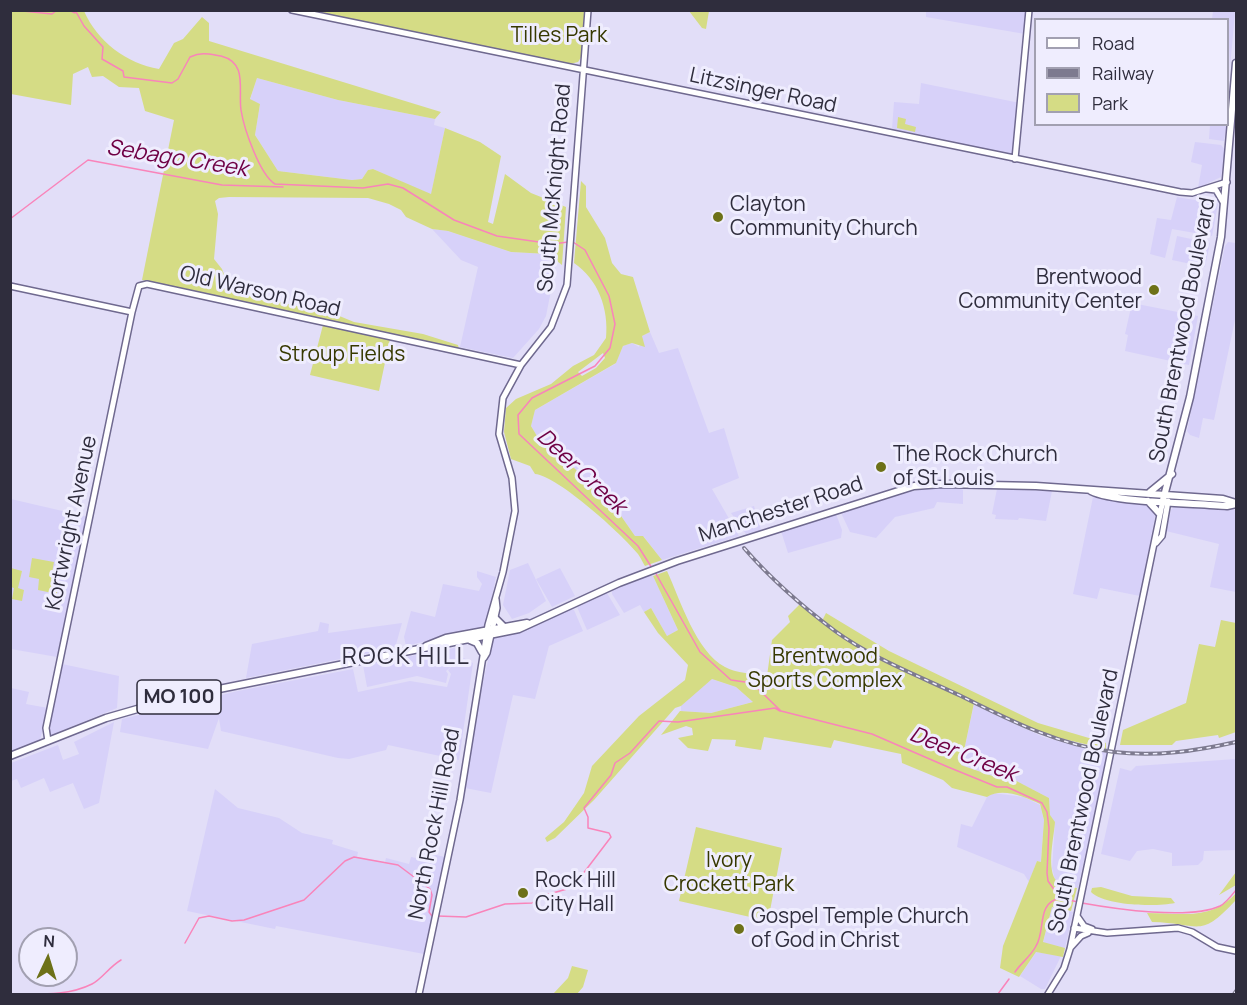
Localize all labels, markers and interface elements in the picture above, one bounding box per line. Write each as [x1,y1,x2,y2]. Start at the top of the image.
legend [1034,18,1229,126]
park label: Tilles Park [511,23,607,49]
text: Road [1092,31,1135,55]
text: Railway [1092,61,1154,85]
street label: Litzsinger Road [687,63,839,119]
street label: South McKnight Road [533,83,577,293]
text: Park [1092,91,1128,115]
water label: Sebago Creek [105,135,249,183]
place label: Clayton Community Church [730,192,918,242]
street label: South Brentwood Boulevard [1145,195,1221,465]
marker: Clayton Community Church [711,210,725,224]
street label: Old Warson Road [177,261,343,323]
place label: Brentwood Community Center [958,265,1142,315]
marker: Brentwood Community Center [1147,283,1161,297]
park label: Stroup Fields [279,342,405,368]
water label: Deer Creek [531,424,631,520]
street label: Kortwright Avenue [41,433,103,613]
place label: The Rock Church of St Louis [893,442,1058,492]
marker: The Rock Church of St Louis [874,460,888,474]
street label: Manchester Road [696,472,866,548]
district label: ROCK HILL [342,643,470,671]
park label: Brentwood Sports Complex [748,644,902,694]
street label: South Brentwood Boulevard [1044,667,1124,935]
road number: MO 100 [137,680,221,714]
water label: Deer Creek [906,722,1020,788]
street label: North Rock Hill Road [404,726,466,922]
park label: Ivory Crockett Park [664,848,794,898]
place label: Rock Hill City Hall [535,868,616,918]
marker: Rock Hill City Hall [516,886,530,900]
place label: Gospel Temple Church of God in Christ [751,904,969,954]
marker: Gospel Temple Church of God in Christ [732,922,746,936]
north arrow [18,927,78,987]
text: N [43,930,56,952]

